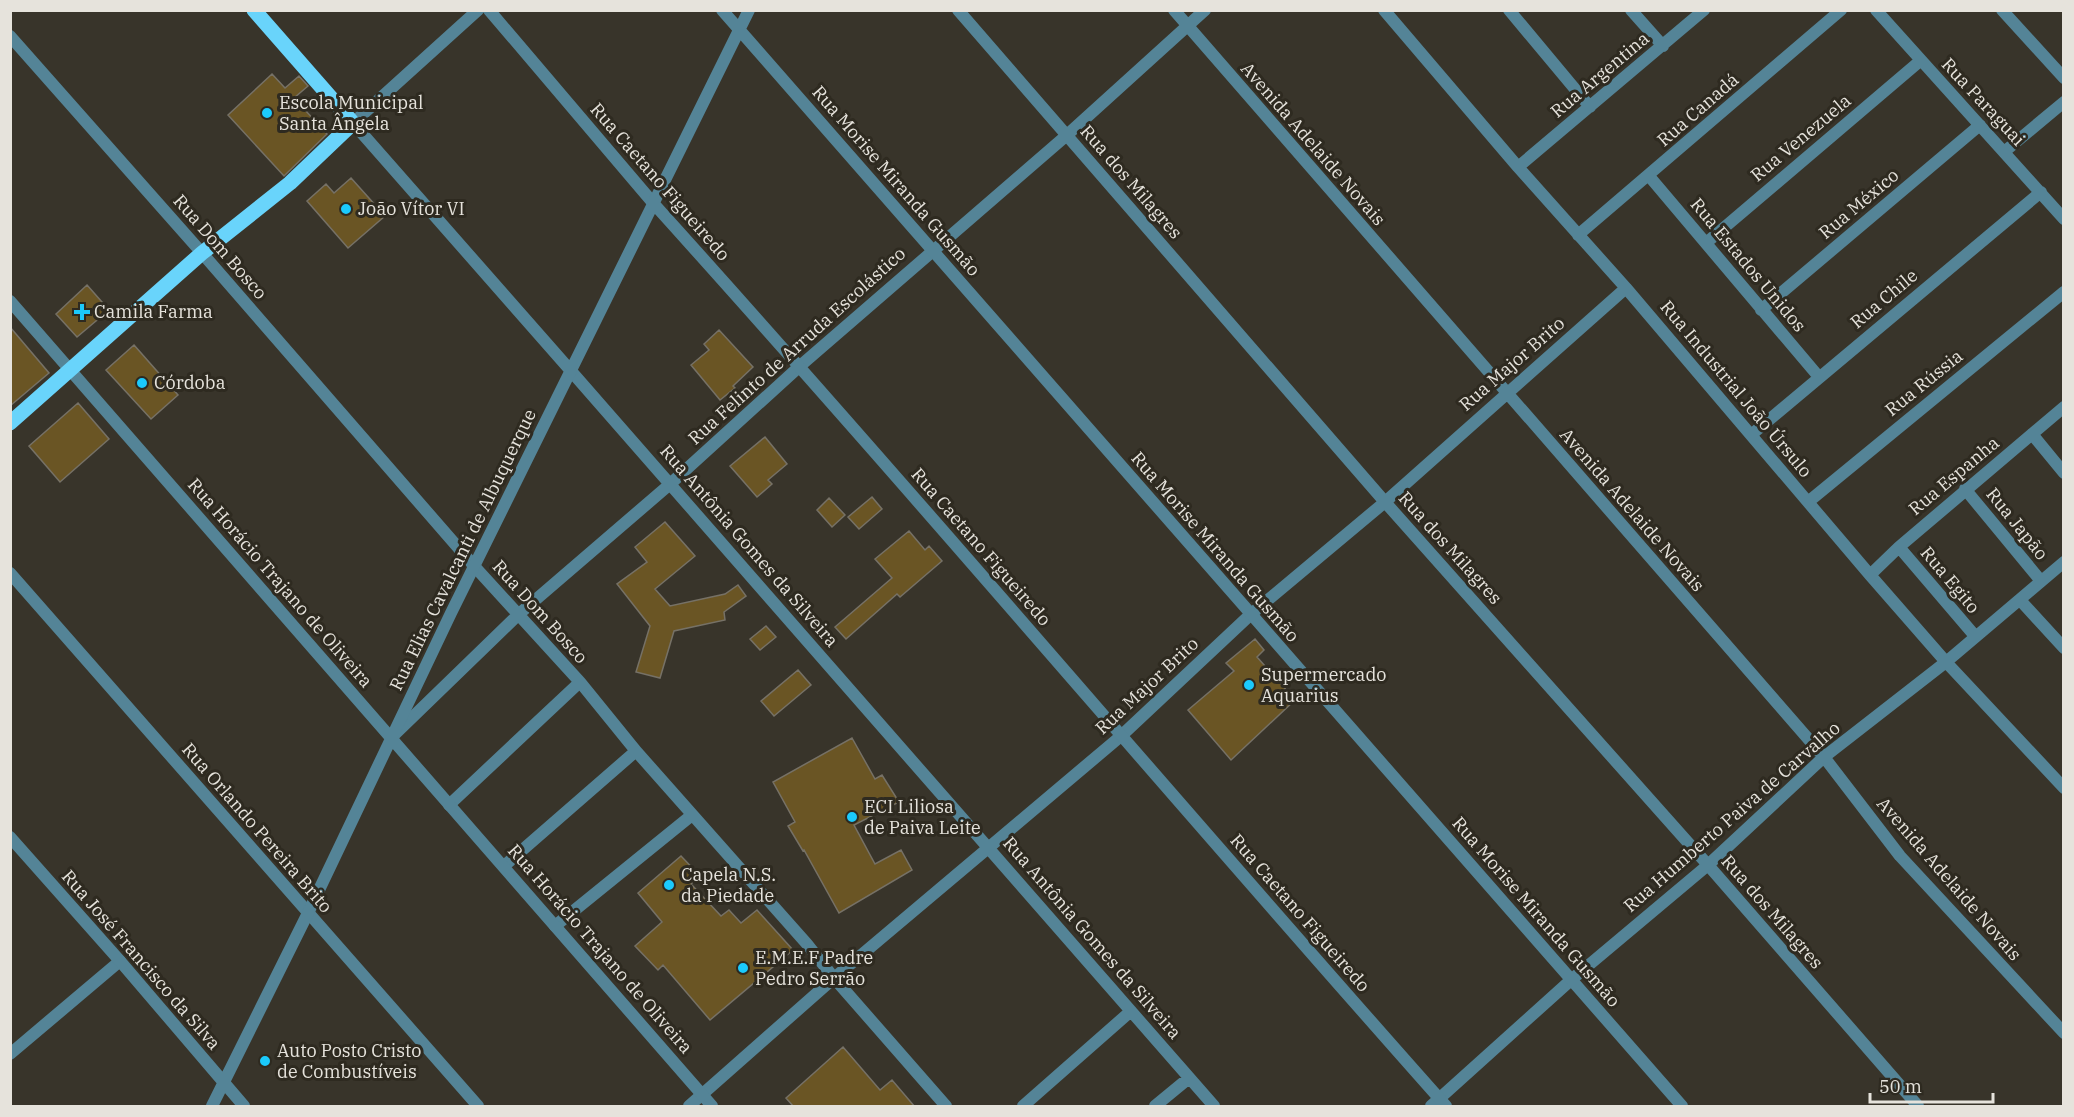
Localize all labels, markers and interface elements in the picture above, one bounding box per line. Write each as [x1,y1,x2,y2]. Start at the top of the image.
street label: Rua Argentina [1546,27,1654,123]
street label: Rua Paraguai [1937,53,2030,151]
street label: Avenida Adelaide Novais [1236,57,1391,230]
street label: Rua Canadá [1652,68,1743,151]
street label: Rua Morise Miranda Gusmão [807,81,985,281]
street label: Rua Venezuela [1746,89,1856,186]
place label: Escola Municipal Santa Ângela [279,91,423,135]
street label: Rua Caetano Figueiredo [586,98,735,265]
marker: Escola Municipal Santa Ângela [260,106,274,120]
street label: Rua dos Milagres [1075,120,1187,244]
street label: Rua México [1814,164,1903,244]
street label: Rua Dom Bosco [169,189,272,304]
street label: Rua Estados Unidos [1686,193,1811,336]
place label: João Vítor VI [358,197,465,220]
marker: João Vítor VI [339,202,353,216]
street label: Rua Felinto de Arruda Escolástico [683,242,910,449]
street label: Rua Chile [1845,264,1922,333]
street label: Rua Industrial João Úrsulo [1656,295,1817,482]
place label: Camila Farma [94,300,213,323]
marker: Camila Farma [75,305,89,319]
street label: Rua Major Brito [1454,311,1569,416]
street label: Rua Rússia [1880,344,1967,421]
place label: Córdoba [154,371,226,394]
marker: Córdoba [135,376,149,390]
street label: Rua Elias Cavalcanti de Albuquerque [384,405,541,694]
street label: Avenida Adelaide Novais [1555,423,1710,596]
street label: Rua Espanha [1904,431,2004,520]
street label: Rua Antônia Gomes da Silveira [655,440,844,652]
street label: Rua Morise Miranda Gusmão [1126,447,1304,647]
street label: Rua Caetano Figueiredo [907,463,1056,630]
street label: Rua Horácio Trajano de Oliveira [183,473,378,692]
street label: Rua Japão [1981,483,2053,564]
street label: Rua dos Milagres [1394,486,1507,609]
street label: Rua Egito [1916,541,1985,618]
street label: Rua Dom Bosco [488,555,593,668]
street label: Rua Major Brito [1090,632,1203,739]
place label: Supermercado Aquarius [1261,663,1387,707]
marker: Supermercado Aquarius [1242,678,1256,692]
street label: Rua Humberto Paiva de Carvalho [1619,716,1845,917]
street label: Rua Orlando Pereira Brito [177,738,338,917]
street label: Avenida Adelaide Novais [1872,792,2027,965]
place label: ECI Liliosa de Paiva Leite [864,795,981,839]
marker: ECI Liliosa de Paiva Leite [845,810,859,824]
street label: Rua Morise Miranda Gusmão [1447,812,1625,1012]
street label: Rua Caetano Figueiredo [1226,829,1375,996]
street label: Rua Antônia Gomes da Silveira [998,832,1187,1044]
street label: Rua Horácio Trajano de Oliveira [503,839,698,1058]
street label: Rua dos Milagres [1716,850,1828,974]
place label: Capela N.S. da Piedade [681,863,776,907]
street label: Rua José Francisco da Silva [57,865,226,1055]
marker: Capela N.S. da Piedade [662,878,676,892]
place label: E.M.E.F Padre Pedro Serrão [755,946,873,990]
marker: E.M.E.F Padre Pedro Serrão [736,961,750,975]
place label: Auto Posto Cristo de Combustíveis [277,1039,421,1083]
marker: Auto Posto Cristo de Combustíveis [258,1054,272,1068]
scale bar [1870,1066,1993,1104]
text: 50 m [1879,1075,1922,1098]

